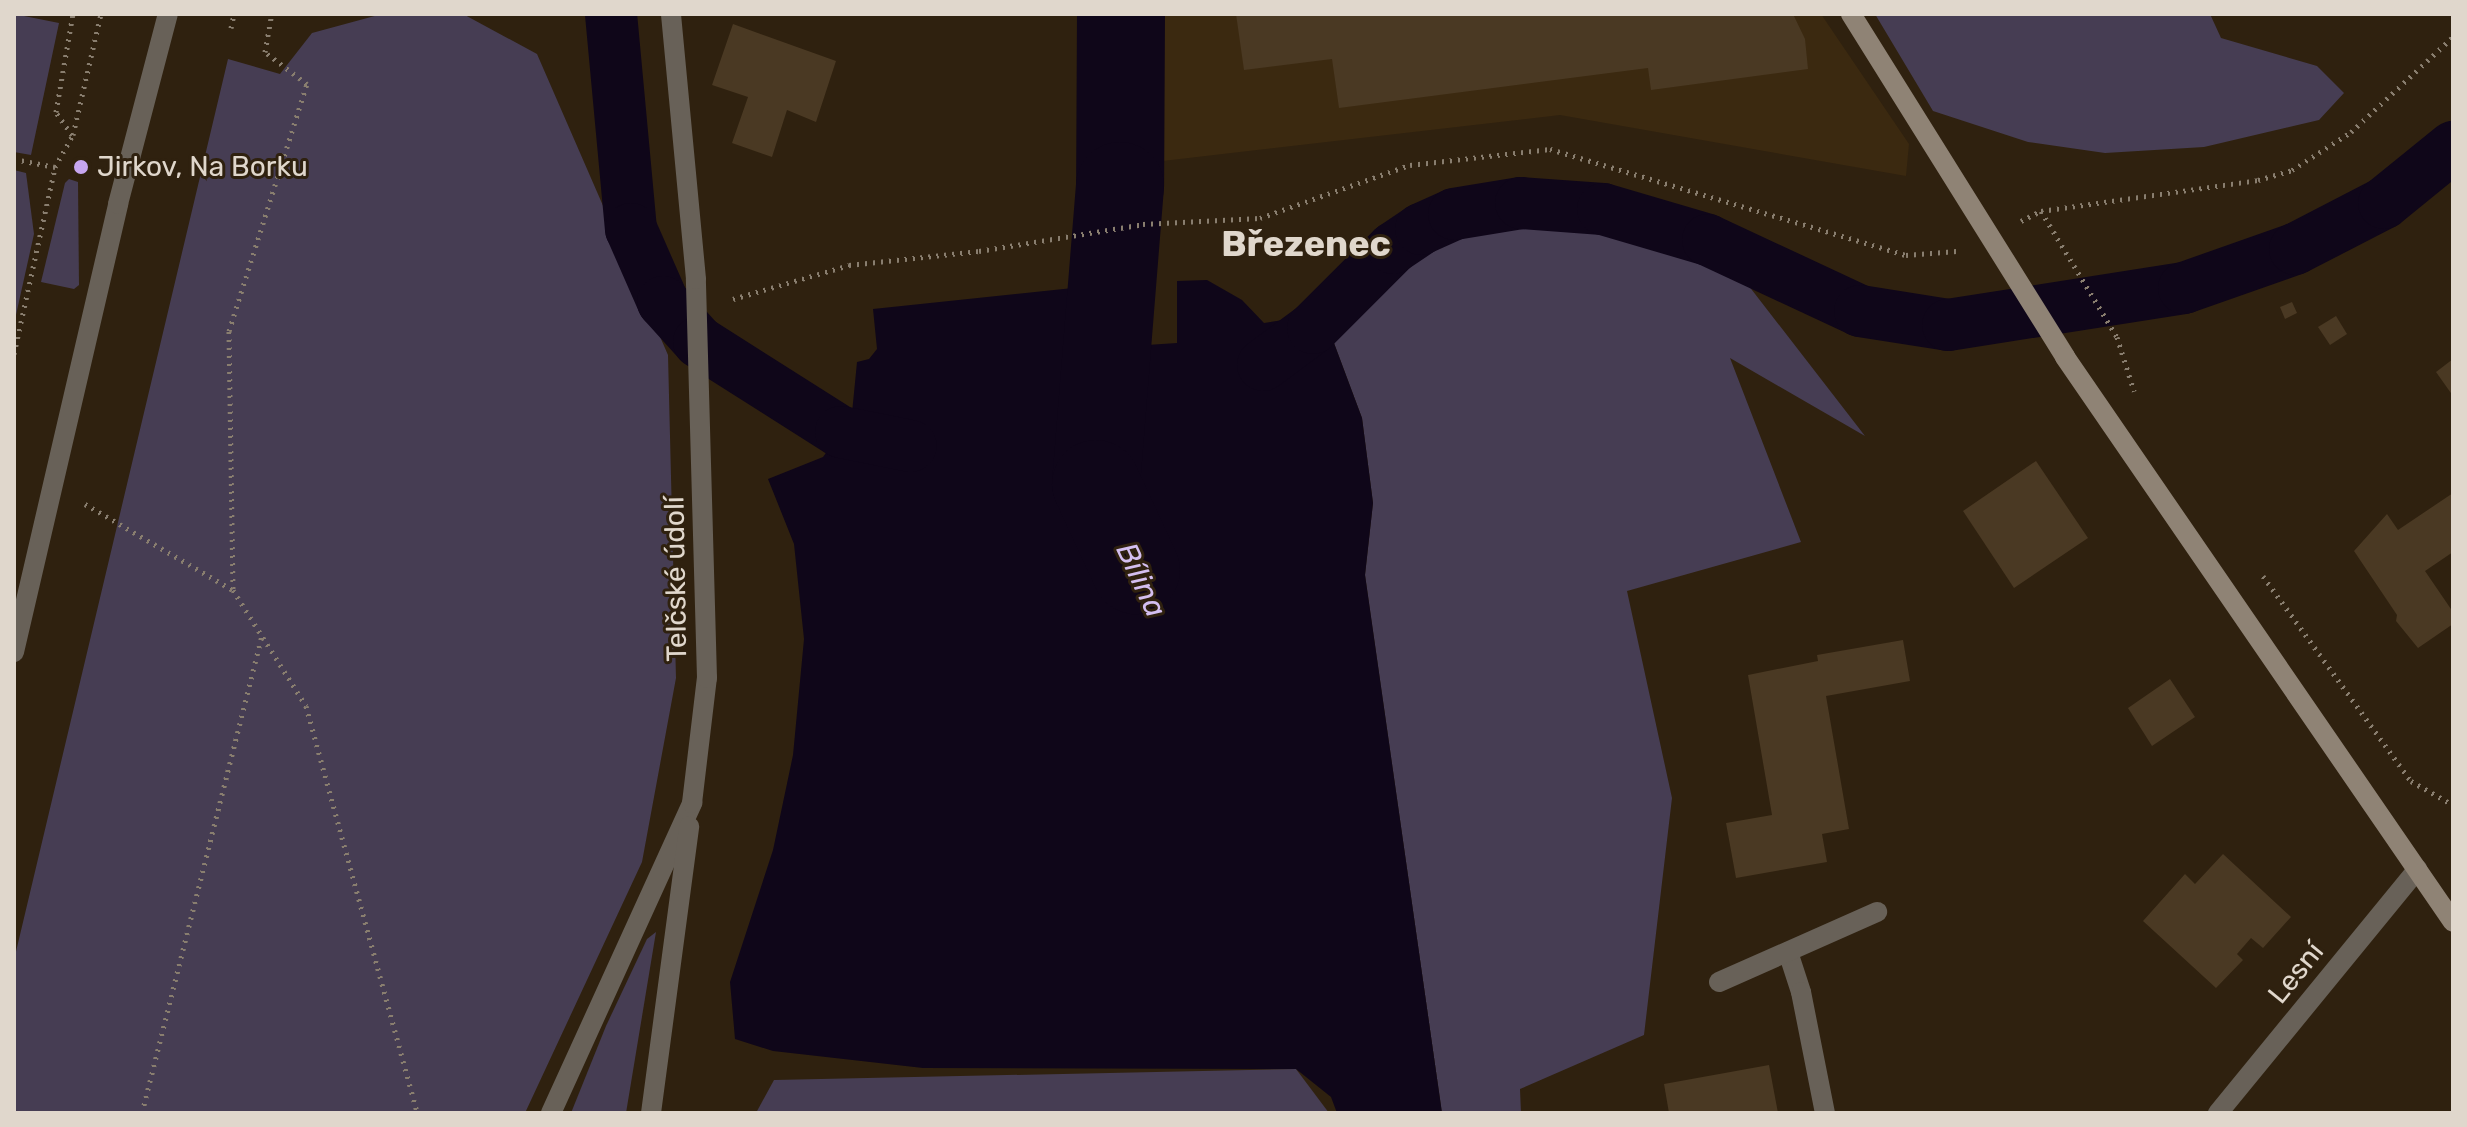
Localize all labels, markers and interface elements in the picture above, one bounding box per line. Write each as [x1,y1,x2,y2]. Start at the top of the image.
place label: Jirkov, Na Borku [97,150,308,184]
marker: Jirkov, Na Borku [72,158,90,176]
district label: Březenec [1221,222,1391,266]
street label: Telčské údolí [658,496,694,662]
water label: Bílina [1108,537,1174,623]
street label: Lesní [2261,936,2331,1010]

